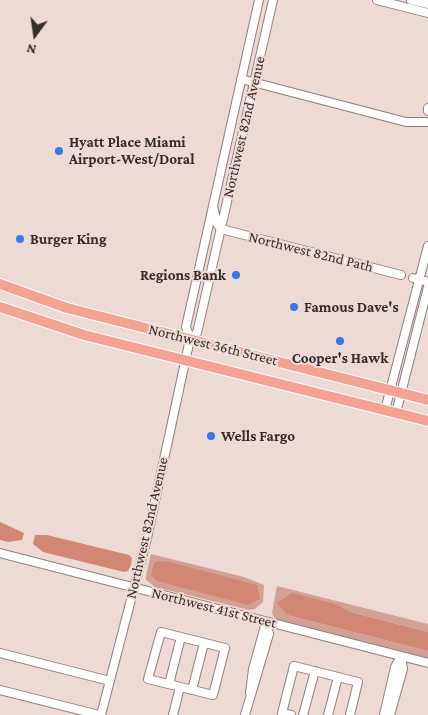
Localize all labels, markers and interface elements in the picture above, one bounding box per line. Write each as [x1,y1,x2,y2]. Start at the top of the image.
north arrow [10,10,60,60]
text: N [25,41,38,58]
street label: Northwest 82nd Avenue [219,54,269,200]
place label: Hyatt Place Miami Airport-West/Doral [69,133,195,168]
marker: Hyatt Place Miami Airport-West/Doral [53,145,65,157]
street label: Northwest 82nd Path [247,228,375,276]
place label: Burger King [30,230,107,248]
marker: Burger King [14,233,26,245]
place label: Regions Bank [140,266,226,284]
marker: Regions Bank [230,269,242,281]
place label: Famous Dave's [304,298,399,316]
marker: Famous Dave's [288,301,300,313]
street label: Northwest 36th Street [147,320,279,370]
marker: Cooper's Hawk [334,335,346,347]
place label: Cooper's Hawk [292,349,388,367]
place label: Wells Fargo [221,427,295,445]
marker: Wells Fargo [205,430,217,442]
street label: Northwest 82nd Avenue [122,455,172,601]
street label: Northwest 41st Street [150,584,278,632]

